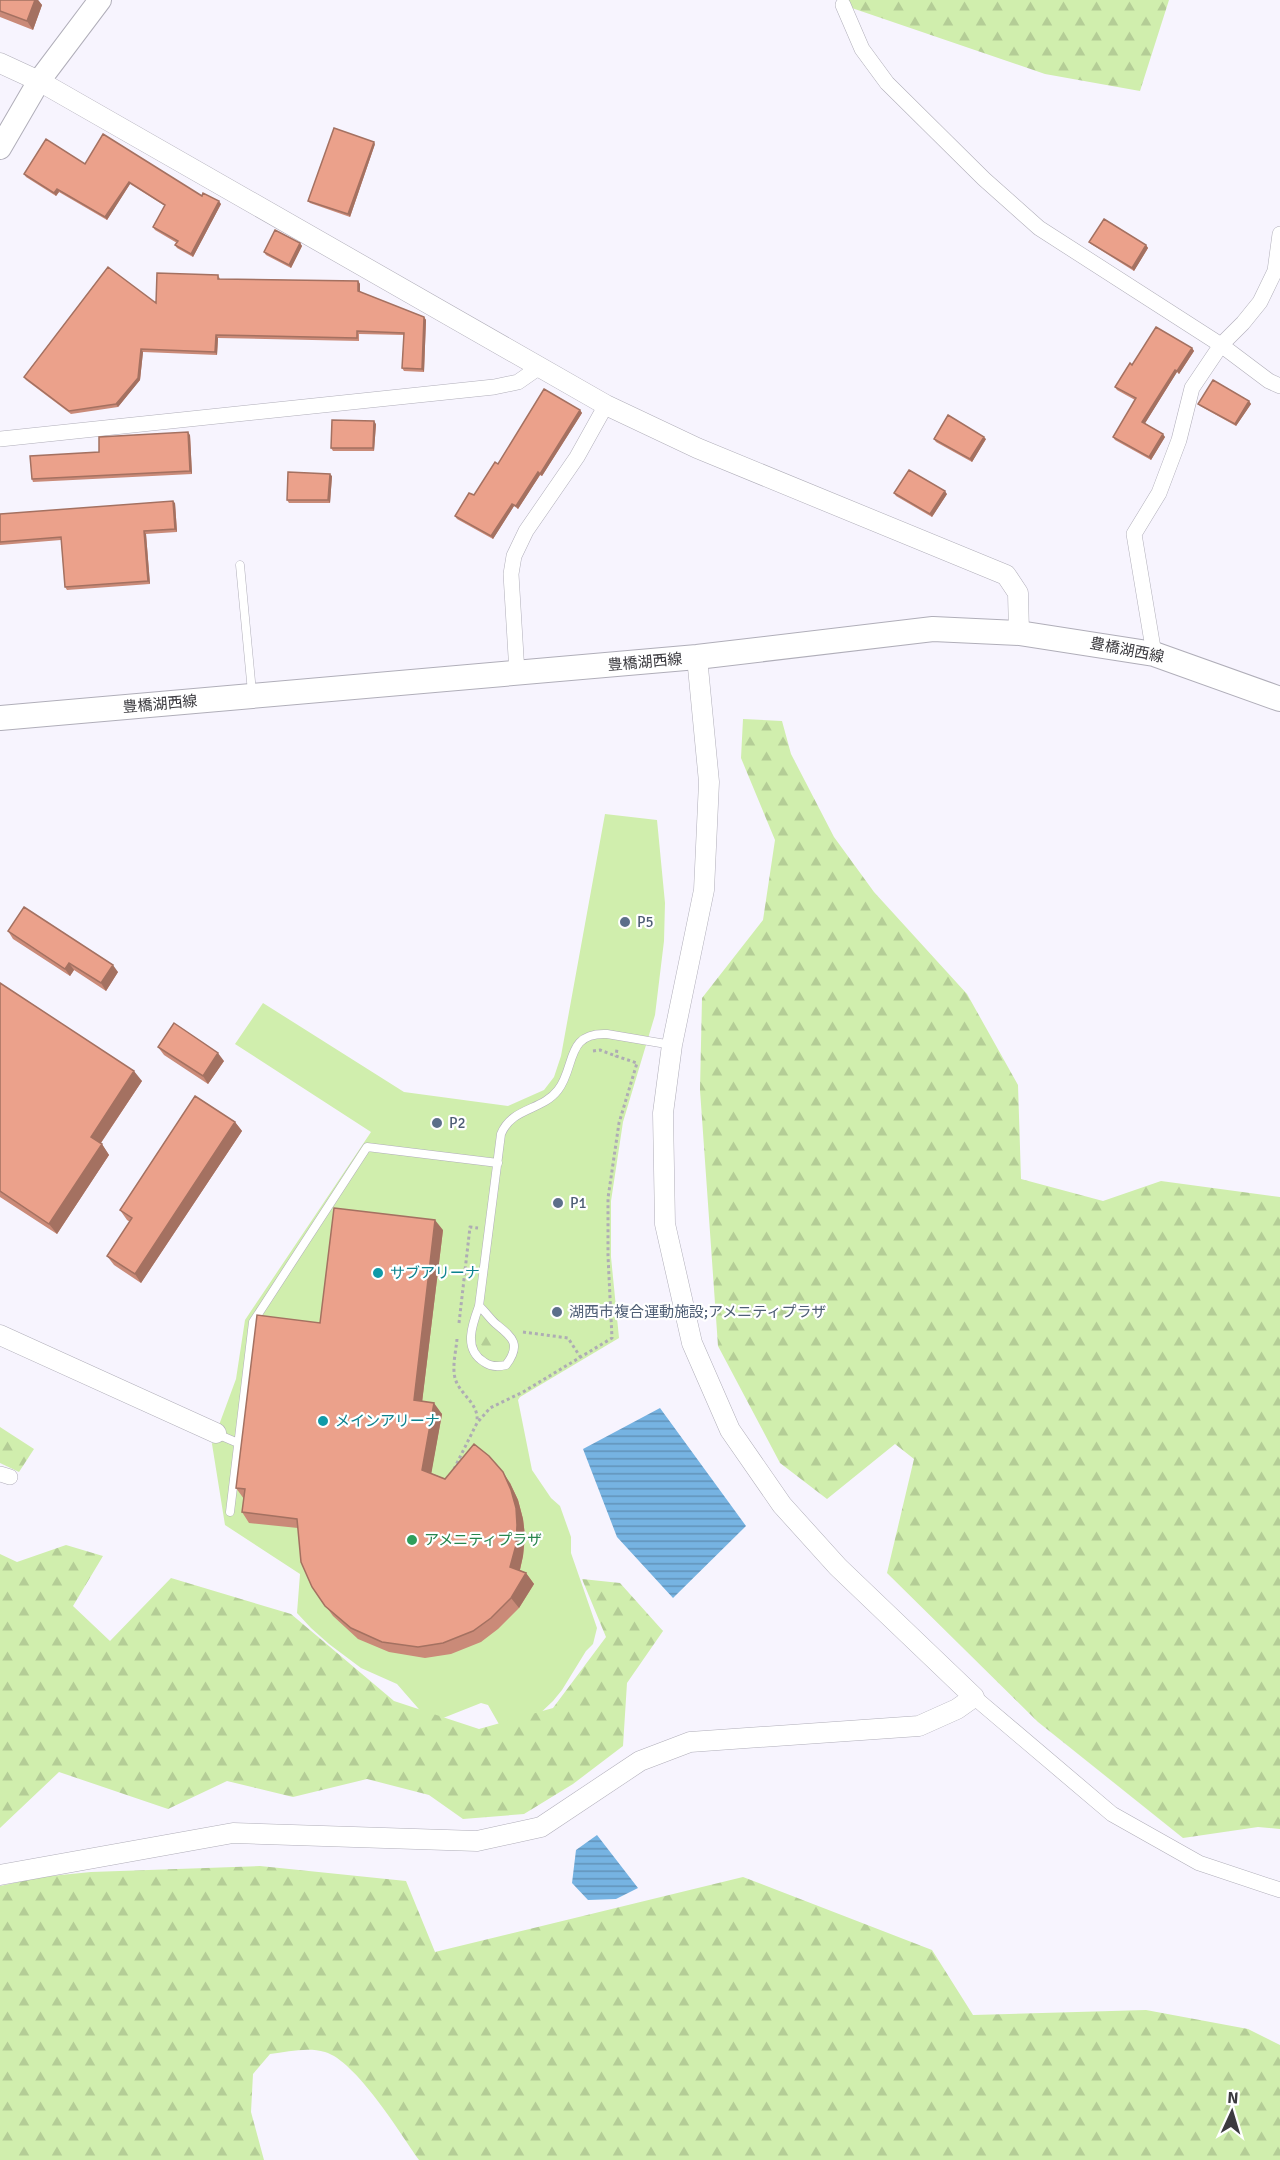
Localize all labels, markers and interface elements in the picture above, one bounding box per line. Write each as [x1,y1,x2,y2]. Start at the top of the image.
street label: 豊橋湖西線 [1088,634,1166,666]
street label: 豊橋湖西線 [607,650,683,674]
street label: 豊橋湖西線 [122,692,198,716]
place label: P5 [637,913,654,931]
marker: P5 [618,915,632,929]
place label: P2 [449,1114,466,1132]
marker: P2 [430,1116,444,1130]
place label: P1 [570,1194,587,1212]
marker: P1 [551,1196,565,1210]
place label: サブアリーナ [390,1264,480,1282]
marker: サブアリーナ [371,1266,385,1280]
place label: 湖西市複合運動施設;アメニティプラザ [569,1303,826,1321]
marker: 湖西市複合運動施設;アメニティプラザ [550,1305,564,1319]
place label: メインアリーナ [335,1412,440,1430]
marker: メインアリーナ [316,1414,330,1428]
place label: アメニティプラザ [424,1531,542,1549]
marker: アメニティプラザ [405,1533,419,1547]
north arrow [1202,2082,1262,2142]
text: N [1227,2088,1239,2108]

